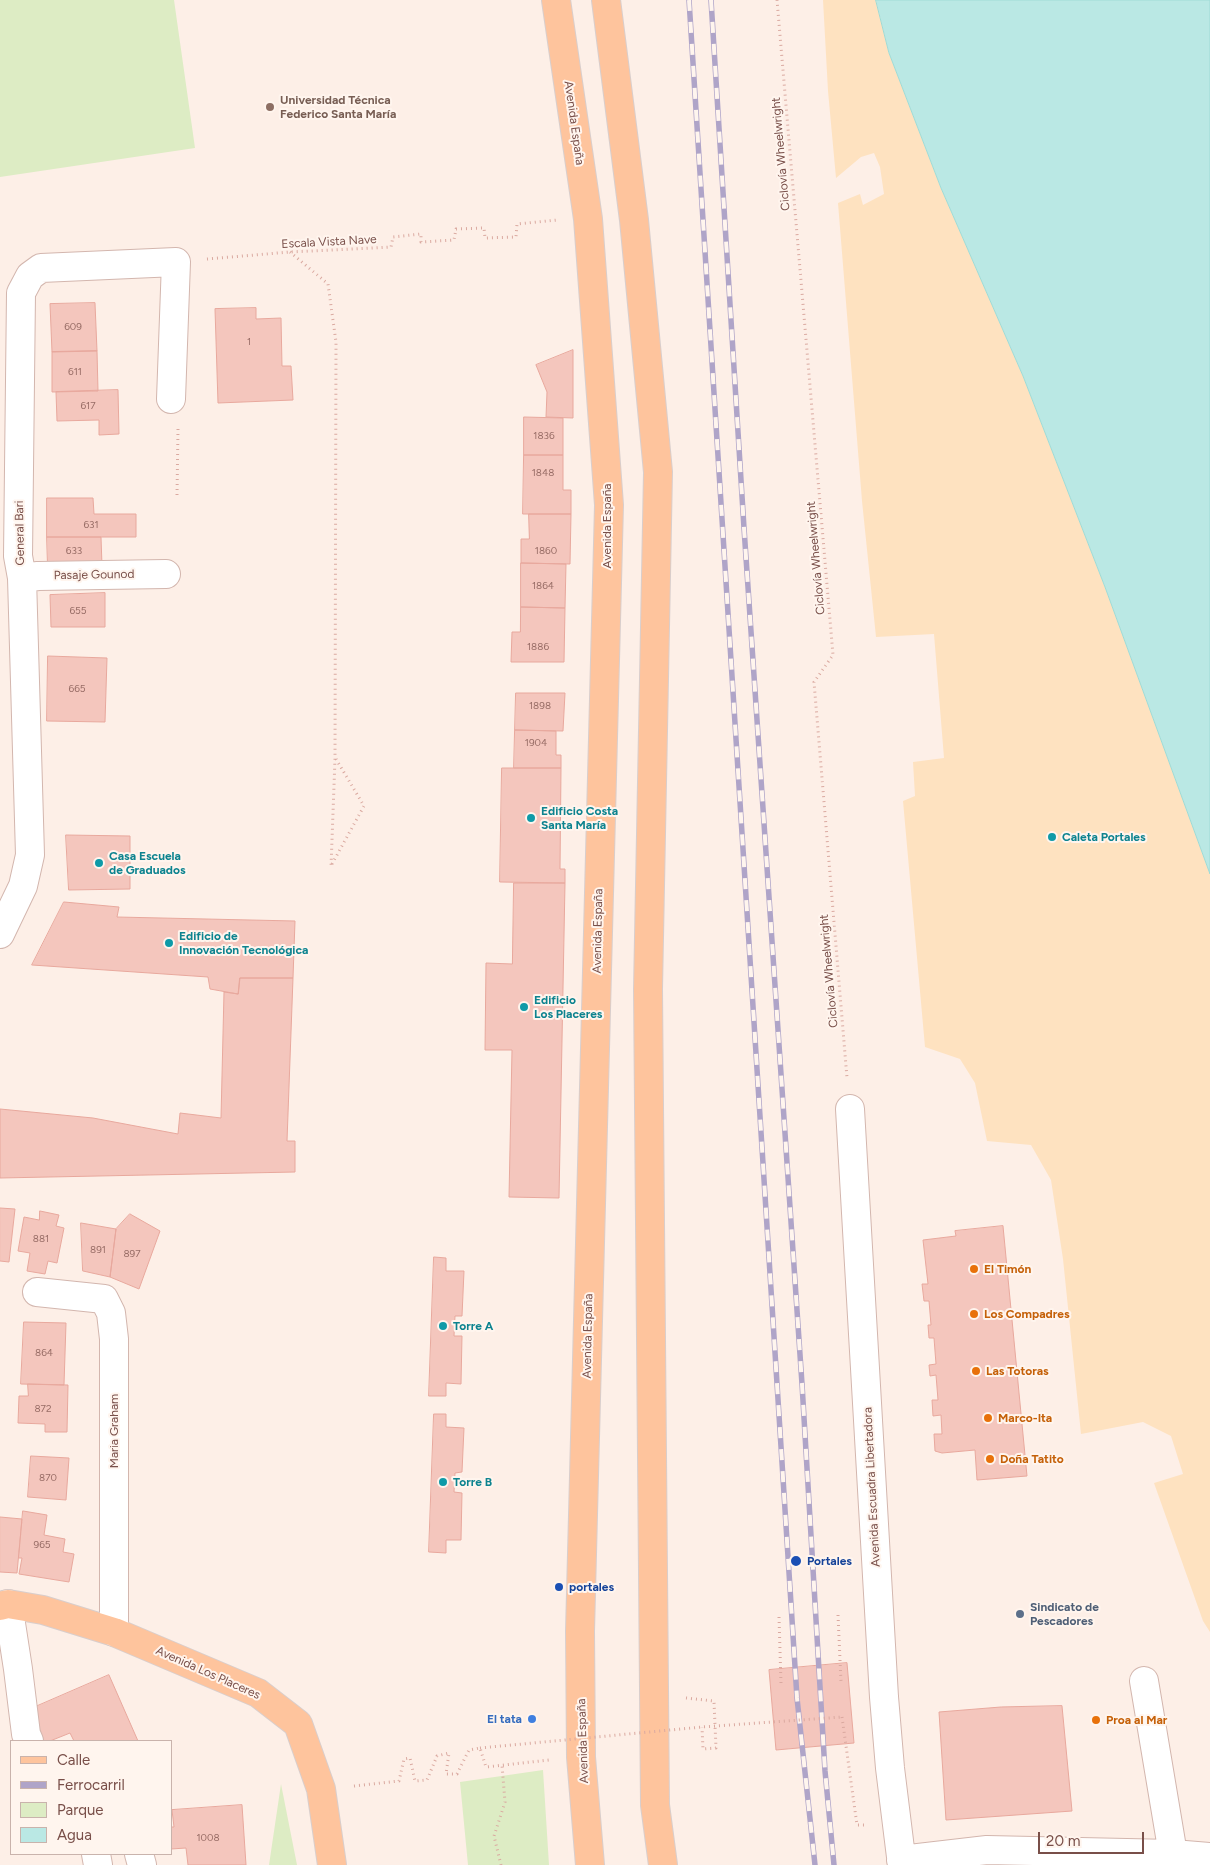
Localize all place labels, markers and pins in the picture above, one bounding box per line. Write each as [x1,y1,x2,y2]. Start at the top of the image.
place label: Universidad Técnica Federico Santa María [280,93,396,121]
marker: Universidad Técnica Federico Santa María [264,101,276,113]
place label: Edificio Costa Santa María [541,804,618,832]
marker: Edificio Costa Santa María [525,812,537,824]
place label: Caleta Portales [1062,830,1146,844]
marker: Caleta Portales [1046,831,1058,843]
place label: Casa Escuela de Graduados [109,849,186,877]
marker: Casa Escuela de Graduados [93,857,105,869]
place label: Edificio de Innovación Tecnológica [179,929,308,957]
marker: Edificio de Innovación Tecnológica [163,937,175,949]
place label: Edificio Los Placeres [534,993,602,1021]
marker: Edificio Los Placeres [518,1001,530,1013]
place label: El Timón [984,1262,1031,1276]
marker: El Timón [968,1263,980,1275]
place label: Los Compadres [984,1307,1070,1321]
marker: Los Compadres [968,1308,980,1320]
place label: Torre A [453,1319,493,1333]
marker: Torre A [437,1320,449,1332]
place label: Las Totoras [986,1364,1049,1378]
marker: Las Totoras [970,1365,982,1377]
place label: Marco-Ita [998,1411,1052,1425]
marker: Marco-Ita [982,1412,994,1424]
place label: Doña Tatito [1000,1452,1064,1466]
marker: Doña Tatito [984,1453,996,1465]
place label: Torre B [453,1475,492,1489]
marker: Torre B [437,1476,449,1488]
marker: Portales [789,1554,803,1568]
place label: Portales [807,1554,852,1568]
place label: portales [569,1580,614,1594]
marker: portales [553,1581,565,1593]
place label: Sindicato de Pescadores [1030,1600,1099,1628]
marker: Sindicato de Pescadores [1014,1608,1026,1620]
place label: El tata [487,1712,522,1726]
marker: El tata [526,1713,538,1725]
place label: Proa al Mar [1106,1713,1167,1727]
marker: Proa al Mar [1090,1714,1102,1726]

